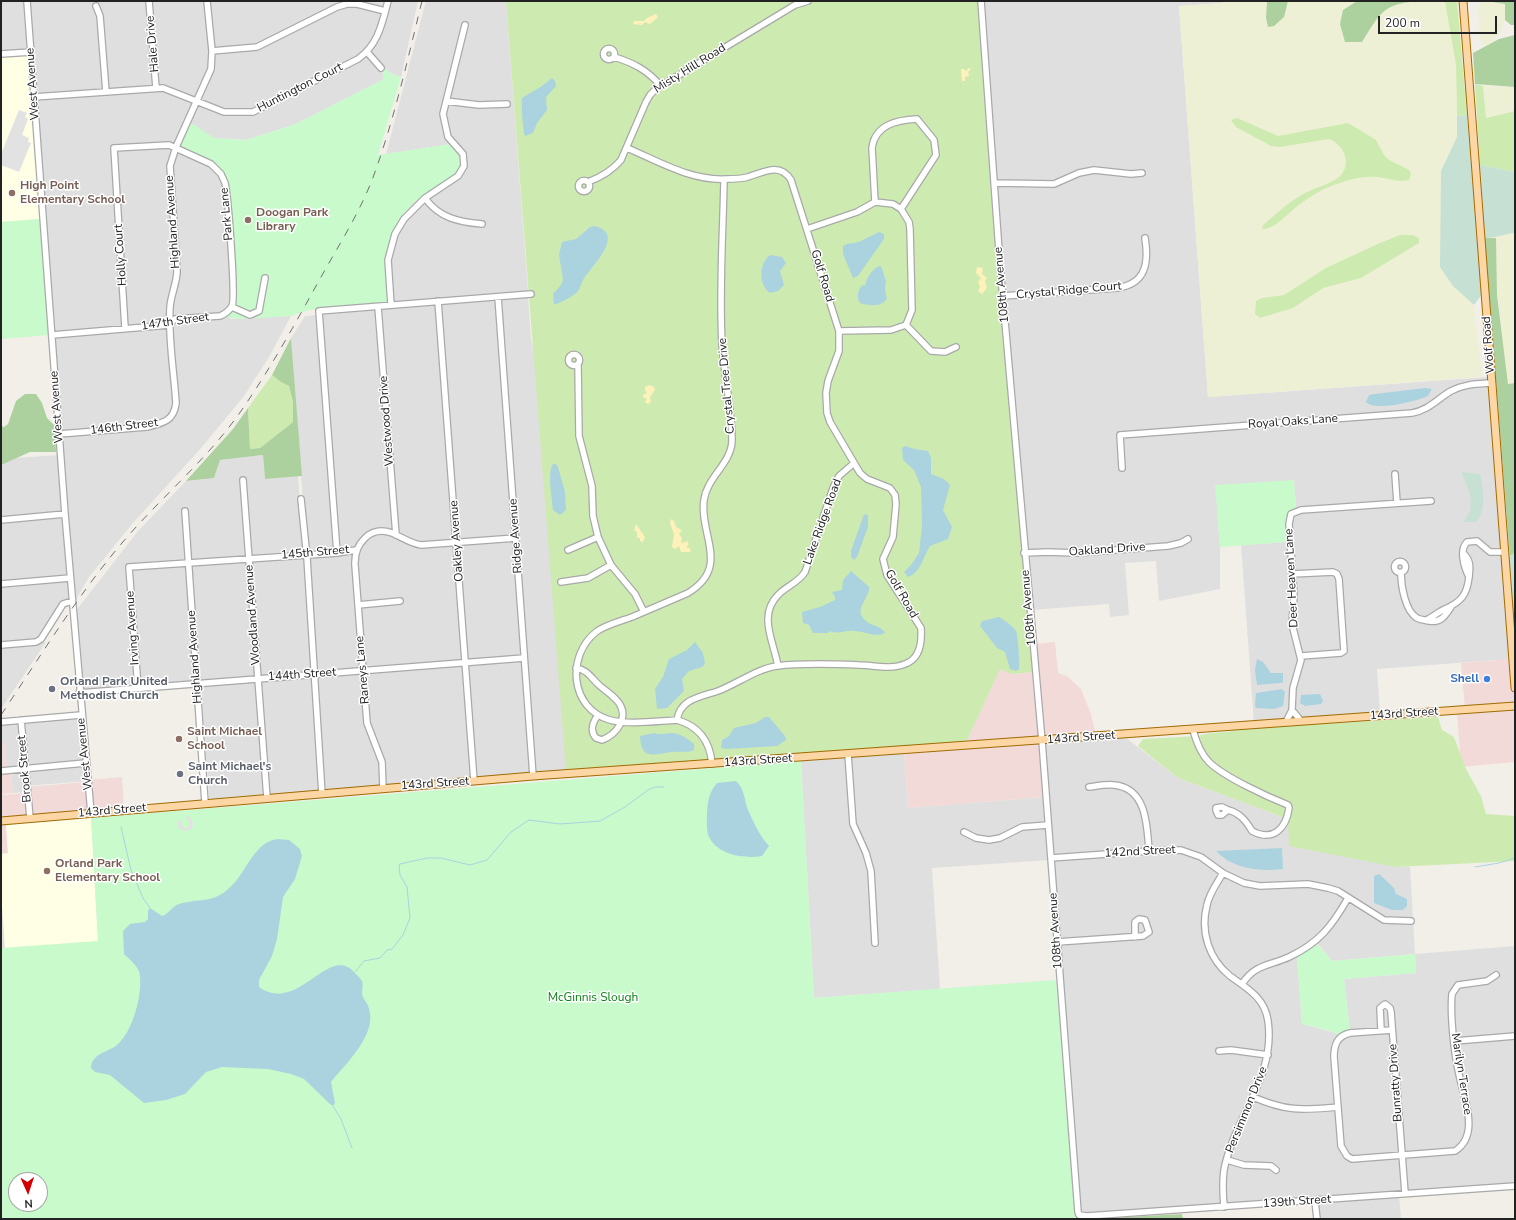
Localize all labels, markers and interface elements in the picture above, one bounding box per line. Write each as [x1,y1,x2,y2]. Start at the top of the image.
scale bar [1380,8,1499,34]
street label: Hale Drive [143,15,163,73]
text: 200 m [1385,15,1420,31]
street label: Misty Hill Road [651,41,729,97]
street label: West Avenue [23,47,43,121]
street label: Huntington Court [255,60,345,116]
street label: Highland Avenue [163,175,183,269]
place label: High Point Elementary School [20,179,125,207]
street label: Park Lane [218,187,236,241]
marker: High Point Elementary School [7,188,17,198]
place label: Doogan Park Library [256,206,328,234]
marker: Doogan Park Library [243,215,253,225]
street label: Holly Court [112,224,130,286]
street label: 108th Avenue [991,246,1013,324]
street label: Golf Road [807,248,837,304]
street label: Crystal Ridge Court [1016,279,1122,303]
street label: 147th Street [140,310,210,334]
street label: Wolf Road [1480,316,1498,374]
street label: Crystal Tree Drive [716,337,738,435]
street label: West Avenue [47,370,67,444]
street label: Westwood Drive [377,375,397,467]
street label: Royal Oaks Lane [1248,412,1338,432]
street label: 146th Street [89,416,159,438]
street label: Lake Ridge Road [801,477,845,567]
street label: Ridge Avenue [506,498,526,574]
street label: Oakley Avenue [447,500,467,582]
street label: Deer Heaven Lane [1282,528,1302,628]
street label: Oakland Drive [1068,540,1146,560]
street label: 145th Street [280,543,350,563]
street label: Woodland Avenue [242,564,264,666]
street label: Golf Road [881,567,921,621]
street label: 108th Avenue [1018,569,1040,647]
street label: Irving Avenue [123,590,143,666]
street label: Highland Avenue [185,610,205,704]
street label: Raneys Lane [353,635,373,705]
street label: 144th Street [267,665,337,685]
place label: Shell [1450,672,1479,686]
marker: Shell [1482,674,1492,684]
place label: Orland Park United Methodist Church [60,675,168,703]
marker: Orland Park United Methodist Church [47,684,57,694]
street label: 143rd Street [1369,704,1439,724]
street label: West Avenue [74,717,96,791]
place label: Saint Michael School [187,725,262,753]
street label: 143rd Street [1046,728,1116,748]
marker: Saint Michael School [174,734,184,744]
street label: Brook Street [15,735,35,803]
street label: 143rd Street [723,751,793,771]
place label: Saint Michael's Church [188,760,271,788]
marker: Saint Michael's Church [175,769,185,779]
street label: 143rd Street [400,774,470,794]
street label: 143rd Street [77,801,147,821]
street label: 142nd Street [1104,843,1176,861]
place label: Orland Park Elementary School [55,857,160,885]
marker: Orland Park Elementary School [42,866,52,876]
street label: 108th Avenue [1046,892,1066,970]
park label: McGinnis Slough [548,991,638,1005]
street label: Marilyn Terrace [1447,1032,1475,1116]
street label: Bunratty Drive [1386,1043,1406,1123]
street label: Persimmon Drive [1223,1065,1271,1155]
north arrow [8,1172,48,1212]
street label: 139th Street [1262,1192,1332,1212]
text: N [24,1196,33,1211]

